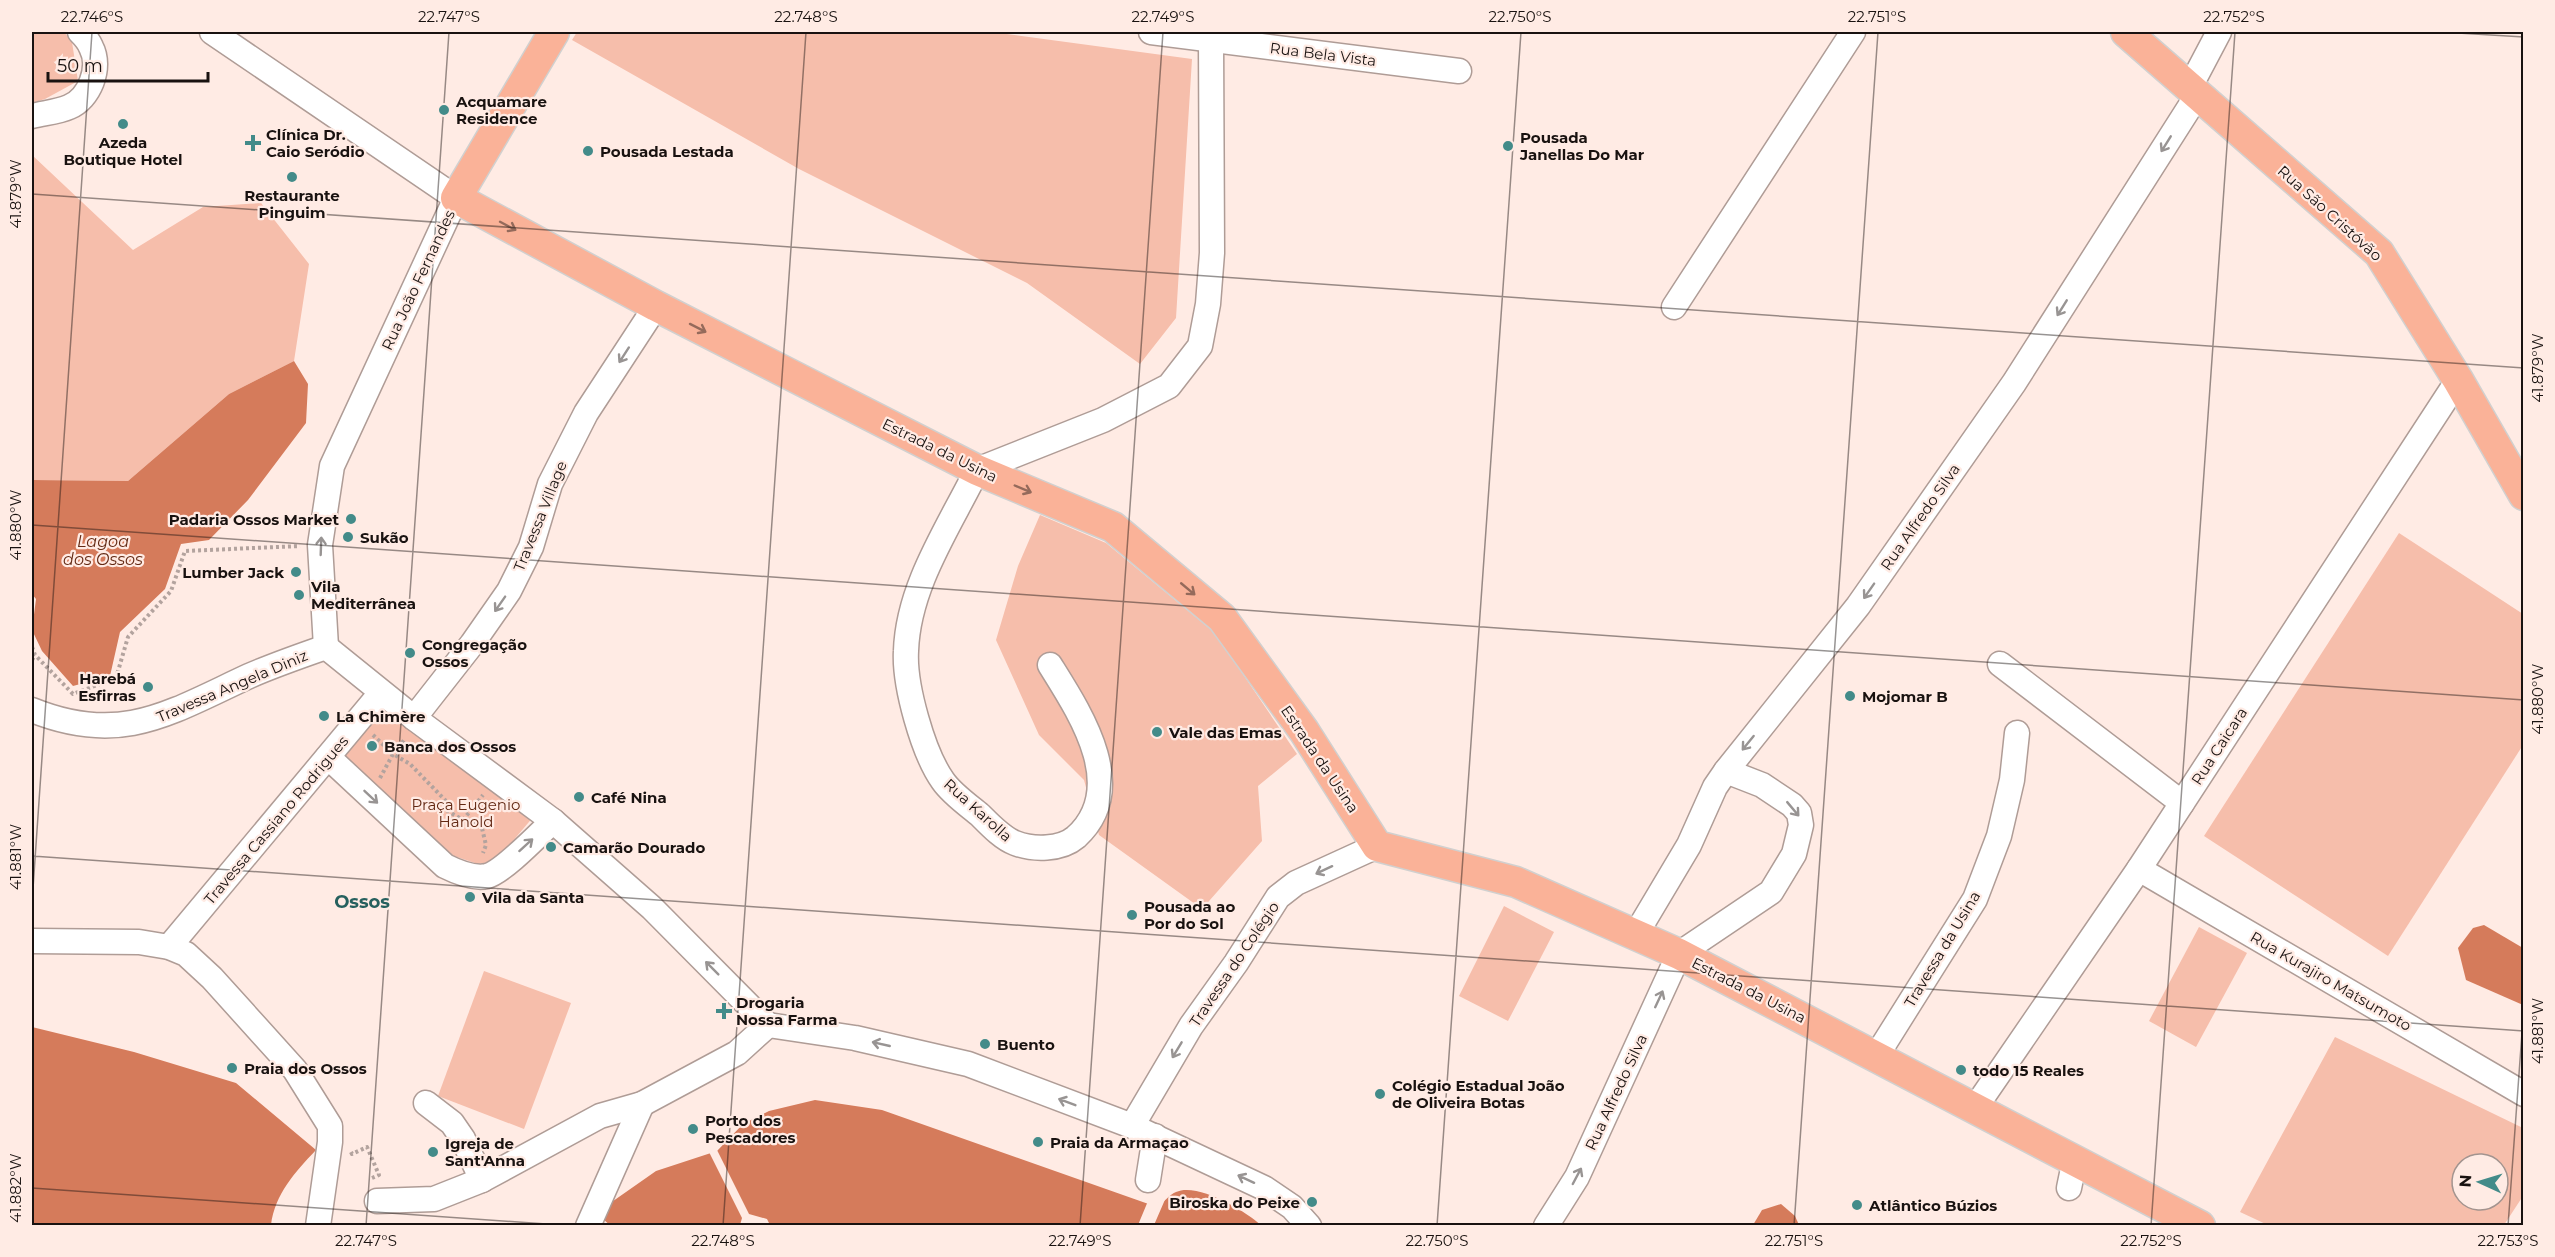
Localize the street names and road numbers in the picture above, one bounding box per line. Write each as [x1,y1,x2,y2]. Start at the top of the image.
street label: Rua Bela Vista [1269,38,1377,70]
street label: Rua São Cristóvão [2274,161,2386,265]
street label: Rua João Fernandes [377,207,459,353]
street label: Estrada da Usina [879,414,1001,486]
street label: Travessa Village [509,458,571,574]
street label: Rua Alfredo Silva [1876,460,1964,574]
street label: Travessa Angela Diniz [154,645,311,726]
street label: Estrada da Usina [1277,702,1363,816]
street label: Rua Caicara [2187,704,2251,788]
street label: Travessa Cassiano Rodrigues [200,732,352,908]
street label: Rua Karolla [940,774,1016,846]
street label: Travessa da Usina [1900,888,1984,1010]
street label: Travessa do Colégio [1185,898,1283,1030]
street label: Rua Kurajiro Matsumoto [2247,927,2415,1035]
street label: Estrada da Usina [1689,953,1809,1027]
street label: Rua Alfredo Silva [1581,1031,1651,1153]

